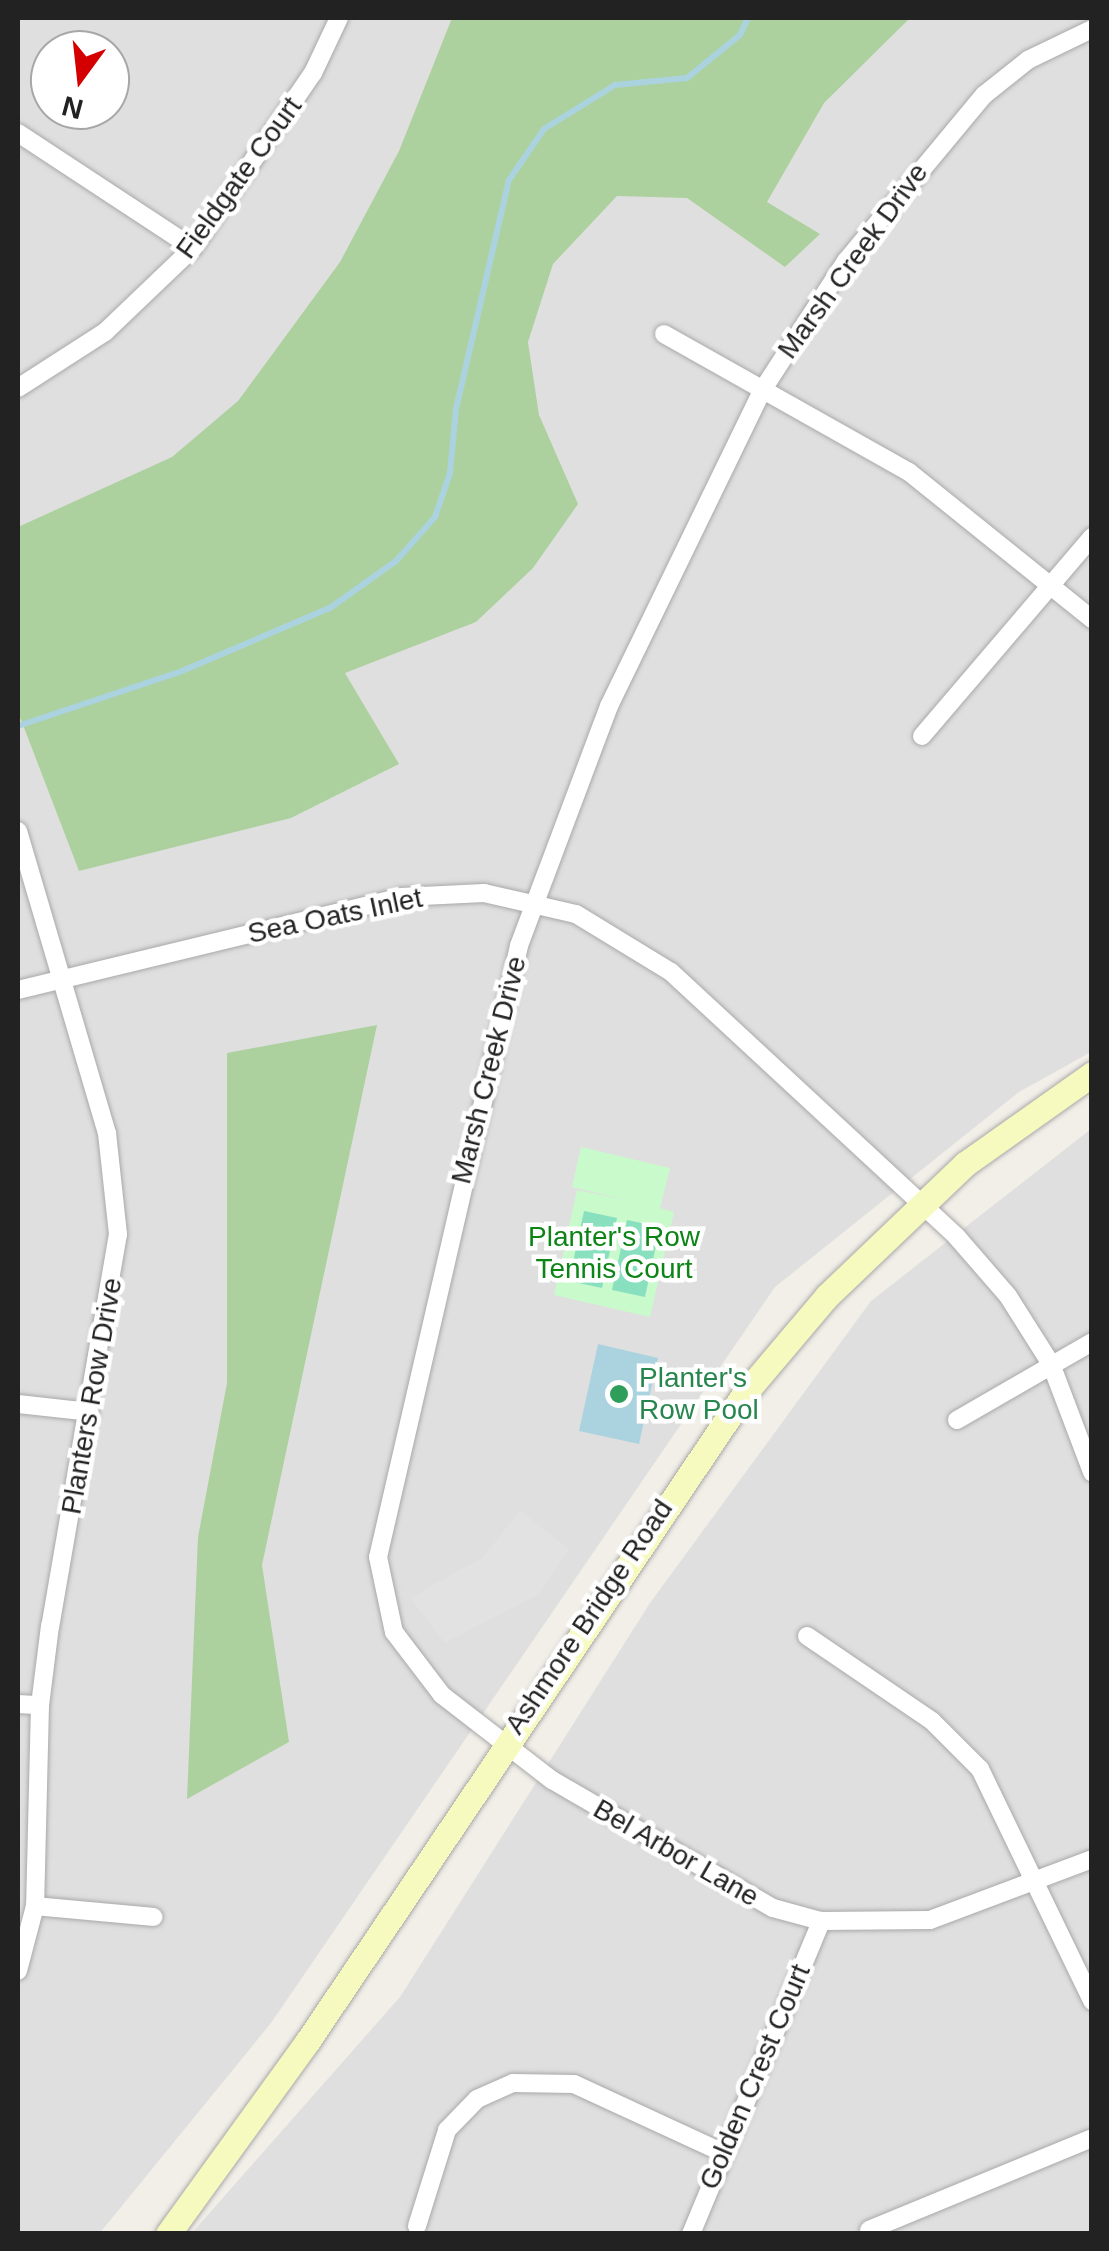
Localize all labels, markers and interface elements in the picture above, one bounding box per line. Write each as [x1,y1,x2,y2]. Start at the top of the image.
north arrow [30,30,130,130]
text: N [59,90,86,125]
street label: Fieldgate Court [169,91,309,265]
street label: Marsh Creek Drive [771,157,935,365]
street label: Sea Oats Inlet [245,881,425,951]
street label: Marsh Creek Drive [444,953,534,1187]
park label: Planter's Row Tennis Court [528,1220,700,1286]
street label: Planters Row Drive [55,1275,129,1517]
place label: Planter's Row Pool [639,1361,759,1427]
marker: Planter's Row Pool [608,1383,630,1405]
street label: Ashmore Bridge Road [498,1493,680,1741]
street label: Bel Arbor Lane [587,1792,765,1914]
street label: Golden Crest Court [692,1959,818,2195]

